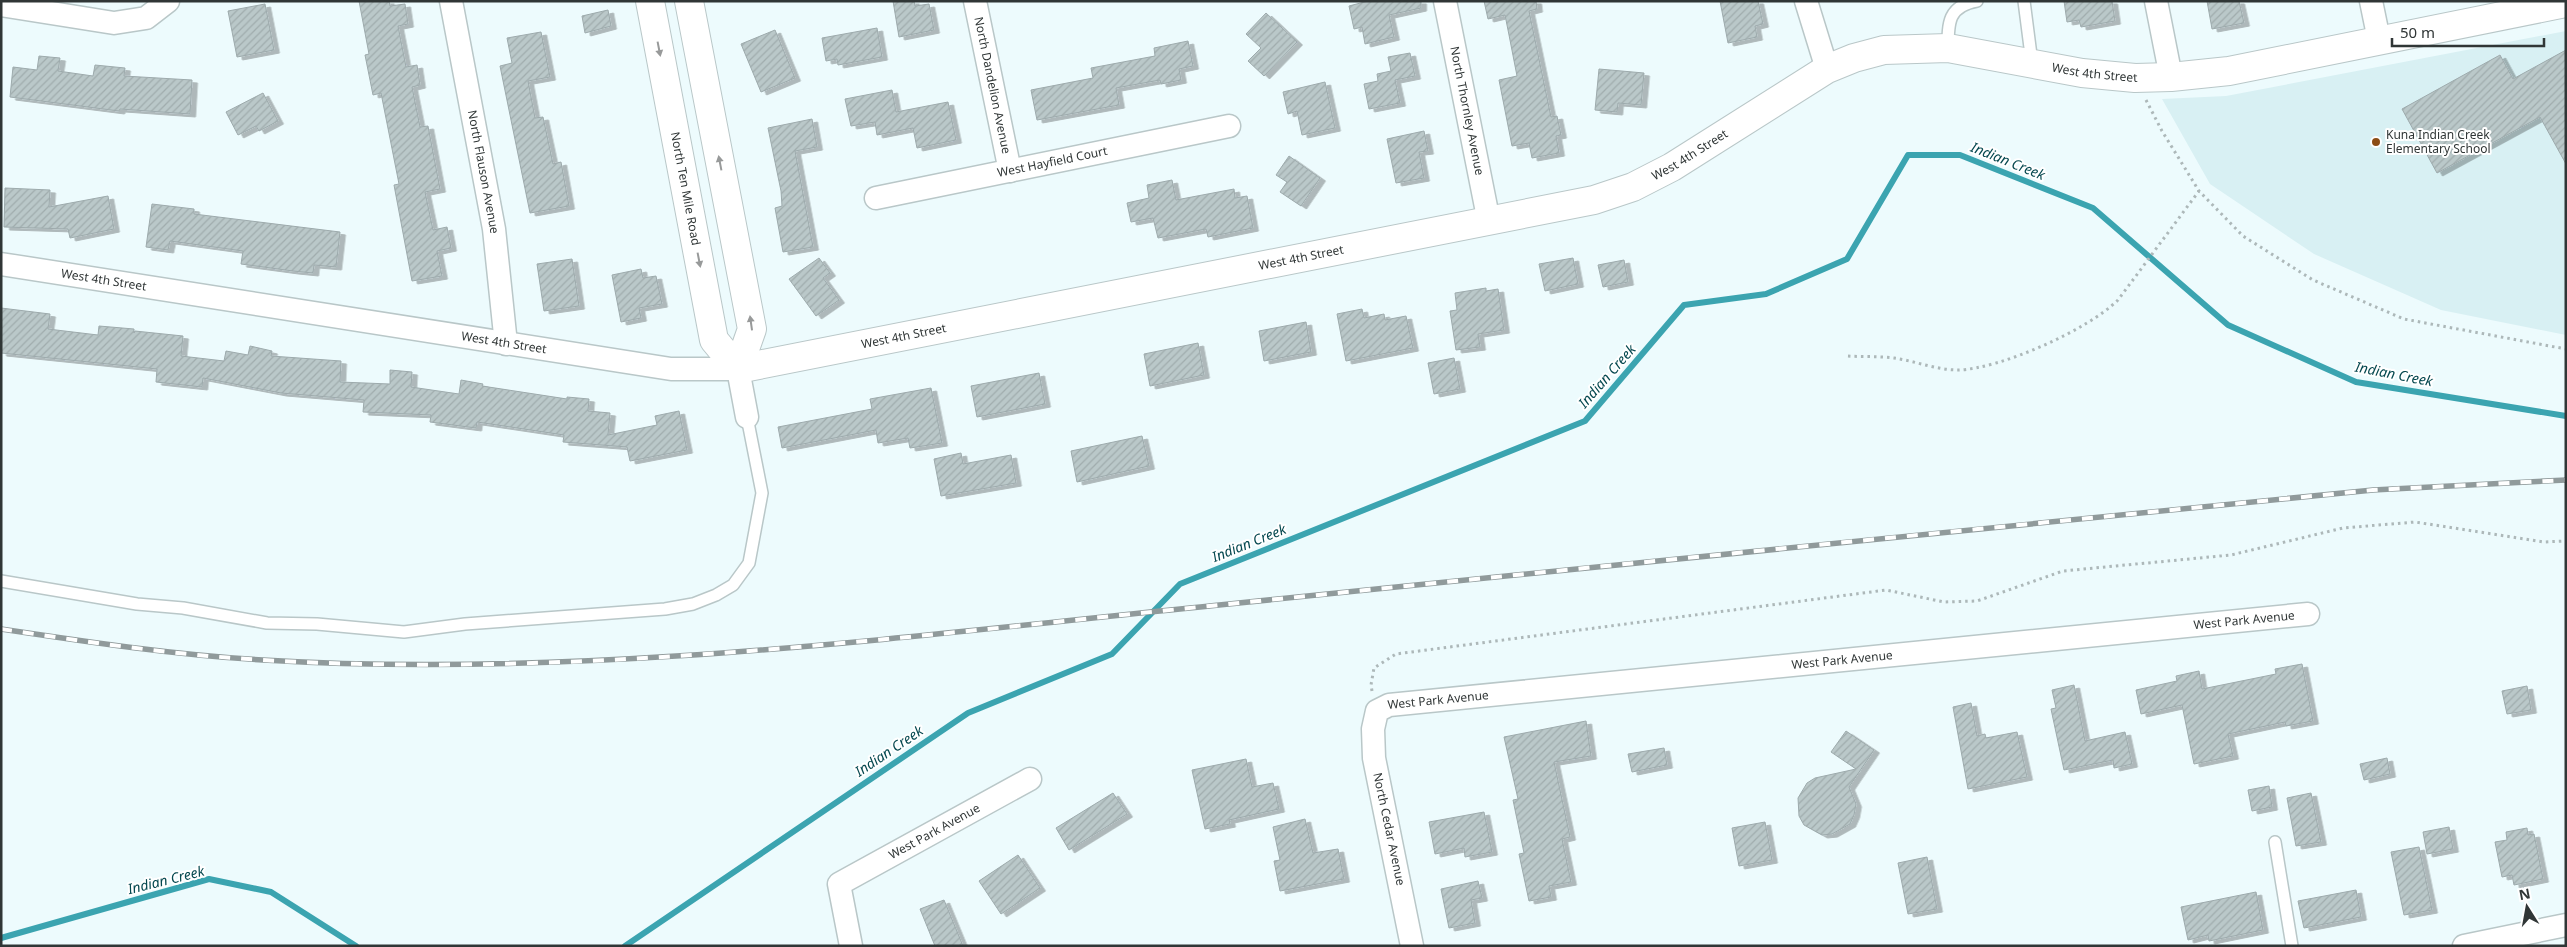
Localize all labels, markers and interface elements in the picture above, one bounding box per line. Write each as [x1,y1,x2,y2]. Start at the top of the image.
street label: North Dandelion Avenue [970,15,1015,155]
scale bar [2392,15,2544,47]
text: 50 m [2400,22,2435,42]
one-way arrow [656,42,664,58]
street label: North Thornley Avenue [1446,45,1489,177]
street label: West 4th Street [2051,59,2138,86]
street label: North Flauson Avenue [464,109,503,235]
street label: West 4th Street [1649,124,1731,184]
place label: Kuna Indian Creek Elementary School [2386,126,2491,157]
street label: North Ten Mile Road [667,130,705,247]
marker: Kuna Indian Creek Elementary School [2370,136,2382,148]
water label: Indian Creek [1967,137,2049,184]
street label: West Hayfield Court [996,142,1109,181]
one-way arrow [716,156,724,171]
street label: West 4th Street [1257,241,1346,274]
one-way arrow [696,253,704,269]
street label: West 4th Street [60,265,148,295]
one-way arrow [746,314,754,330]
street label: West 4th Street [860,319,948,352]
street label: West 4th Street [460,327,549,357]
water label: Indian Creek [1573,339,1640,412]
water label: Indian Creek [2353,357,2435,391]
water label: Indian Creek [1208,519,1290,566]
street label: West Park Avenue [2193,606,2296,633]
street label: West Park Avenue [1791,646,1894,673]
street label: West Park Avenue [1387,686,1490,713]
water label: Indian Creek [850,720,927,781]
street label: North Cedar Avenue [1369,771,1410,887]
street label: West Park Avenue [886,799,983,863]
water label: Indian Creek [125,861,207,898]
north arrow [2502,882,2552,932]
text: N [2517,883,2532,904]

